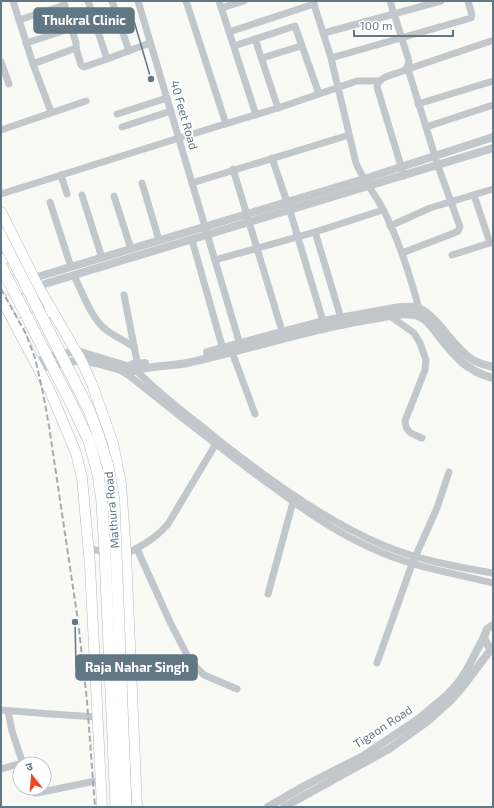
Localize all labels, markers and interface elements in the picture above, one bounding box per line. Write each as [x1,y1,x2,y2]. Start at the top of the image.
callout: Thukral Clinic [34,8,134,33]
text: Thukral Clinic [42,12,126,28]
scale bar [354,12,453,38]
text: 100 m [360,18,392,32]
street label: 40 Feet Road [168,79,202,151]
street label: Mathura Road [101,471,121,549]
callout: Raja Nahar Singh [76,655,197,680]
text: Raja Nahar Singh [85,659,189,675]
street label: Tigaon Road [350,702,414,750]
north arrow [12,756,52,796]
text: उ [24,759,34,773]

